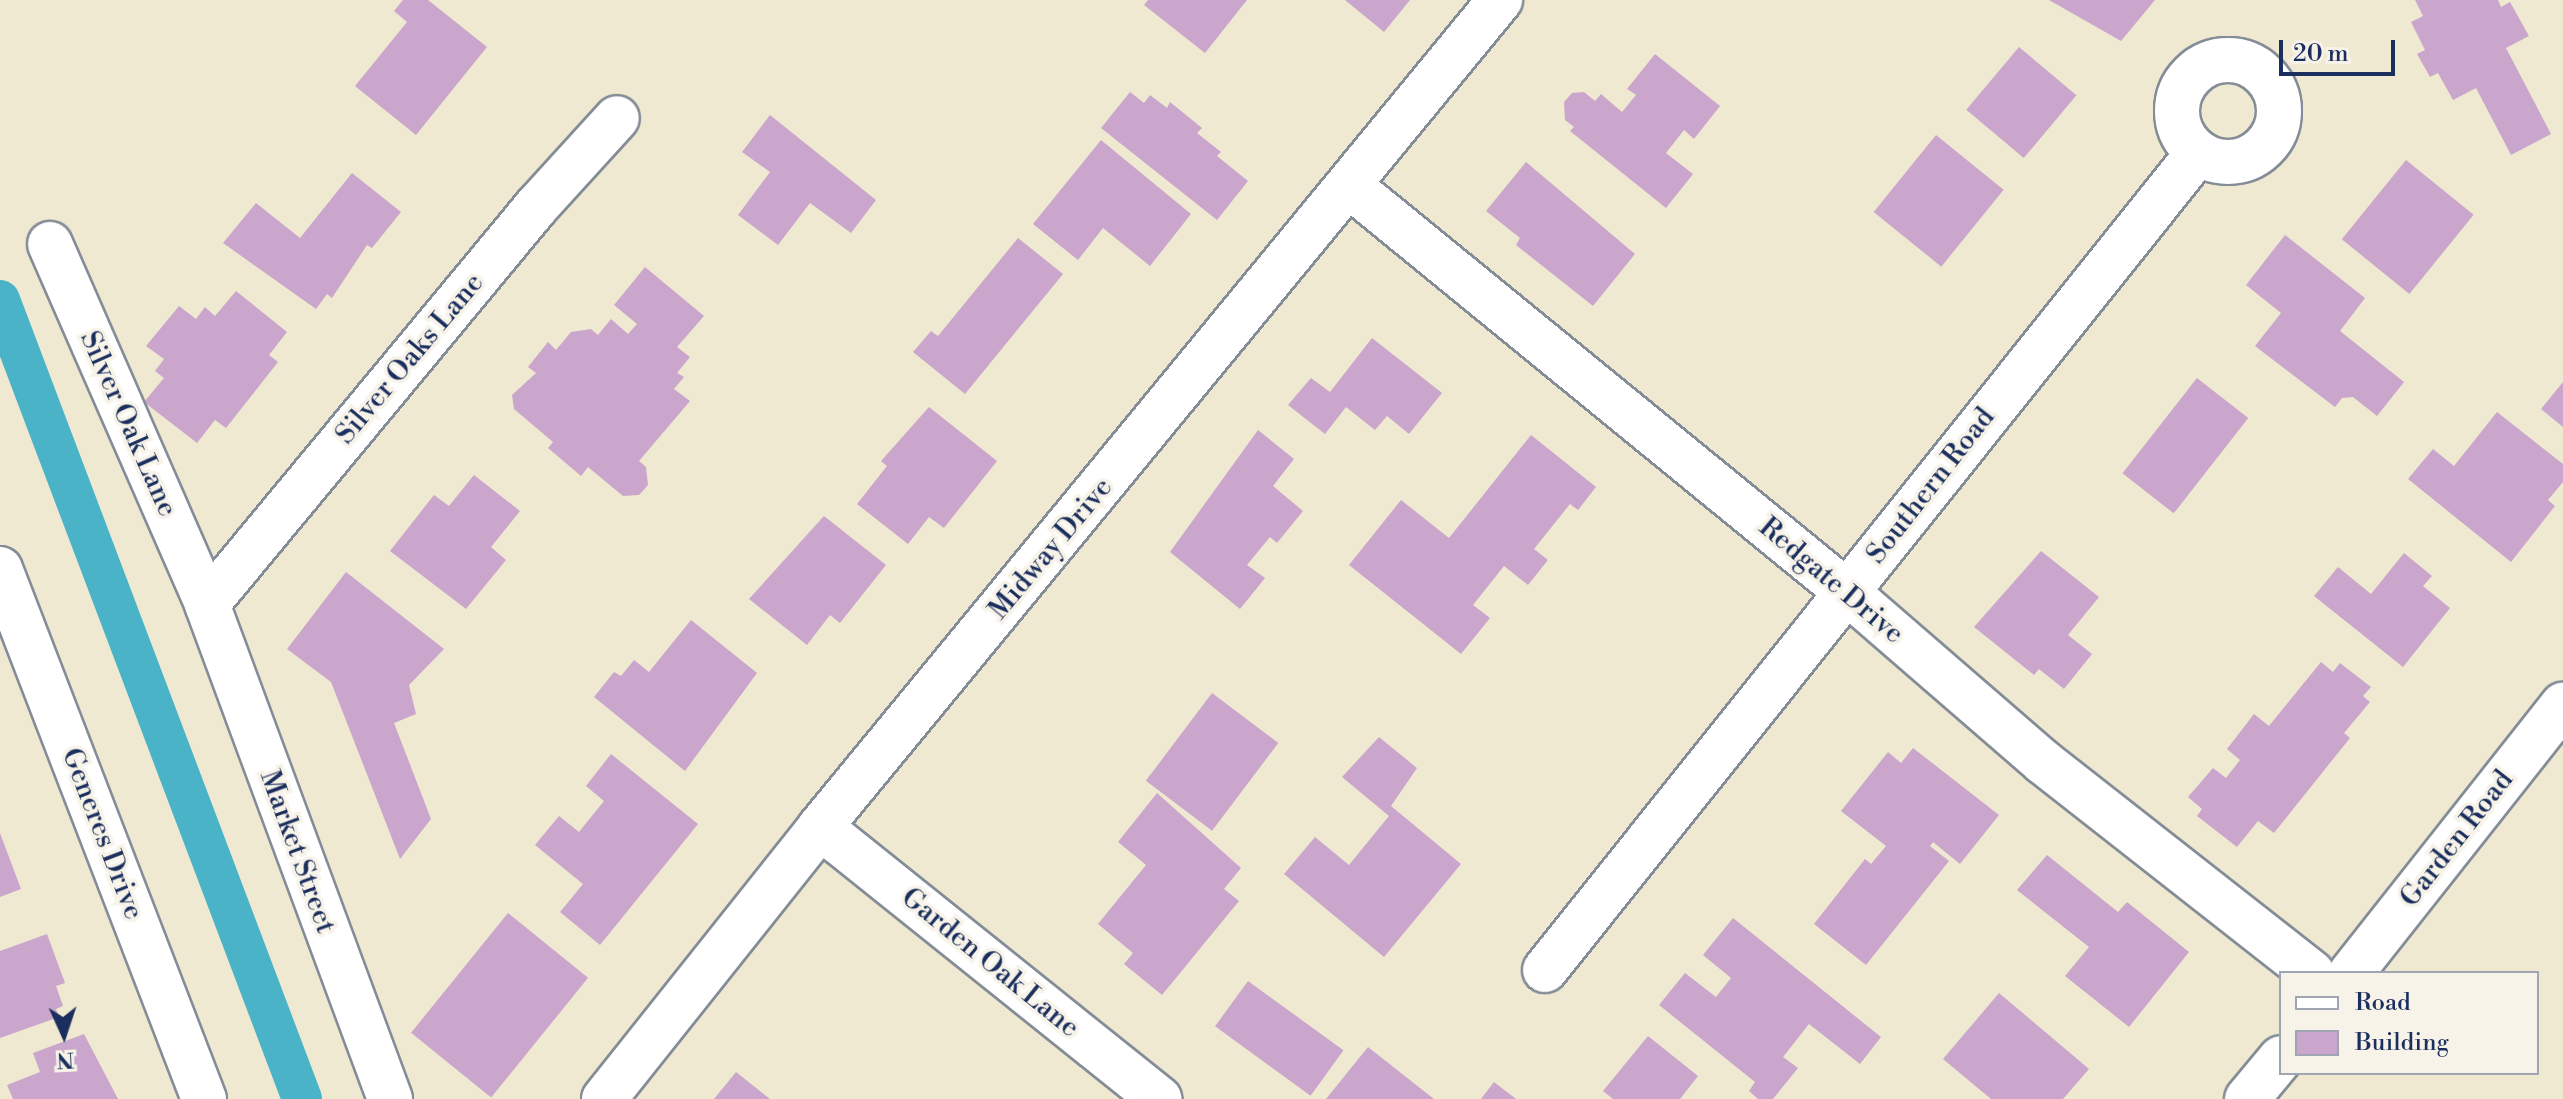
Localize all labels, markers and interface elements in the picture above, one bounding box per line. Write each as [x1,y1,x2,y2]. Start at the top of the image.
scale bar [2283,24,2399,74]
text: 20 m [2293,39,2349,69]
street label: Silver Oaks Lane [329,267,491,451]
street label: Silver Oak Lane [72,326,184,522]
street label: Southern Road [1860,401,2002,571]
street label: Midway Drive [982,471,1120,627]
street label: Redgate Drive [1752,511,1910,651]
street label: Generes Drive [54,744,150,924]
street label: Garden Road [2393,764,2521,914]
street label: Market Street [252,766,342,938]
street label: Garden Oak Lane [894,881,1086,1045]
legend [2279,971,2539,1075]
text: Road [2355,988,2411,1018]
north arrow [24,995,104,1075]
text: Building [2355,1028,2449,1058]
text: N [56,1046,75,1073]

